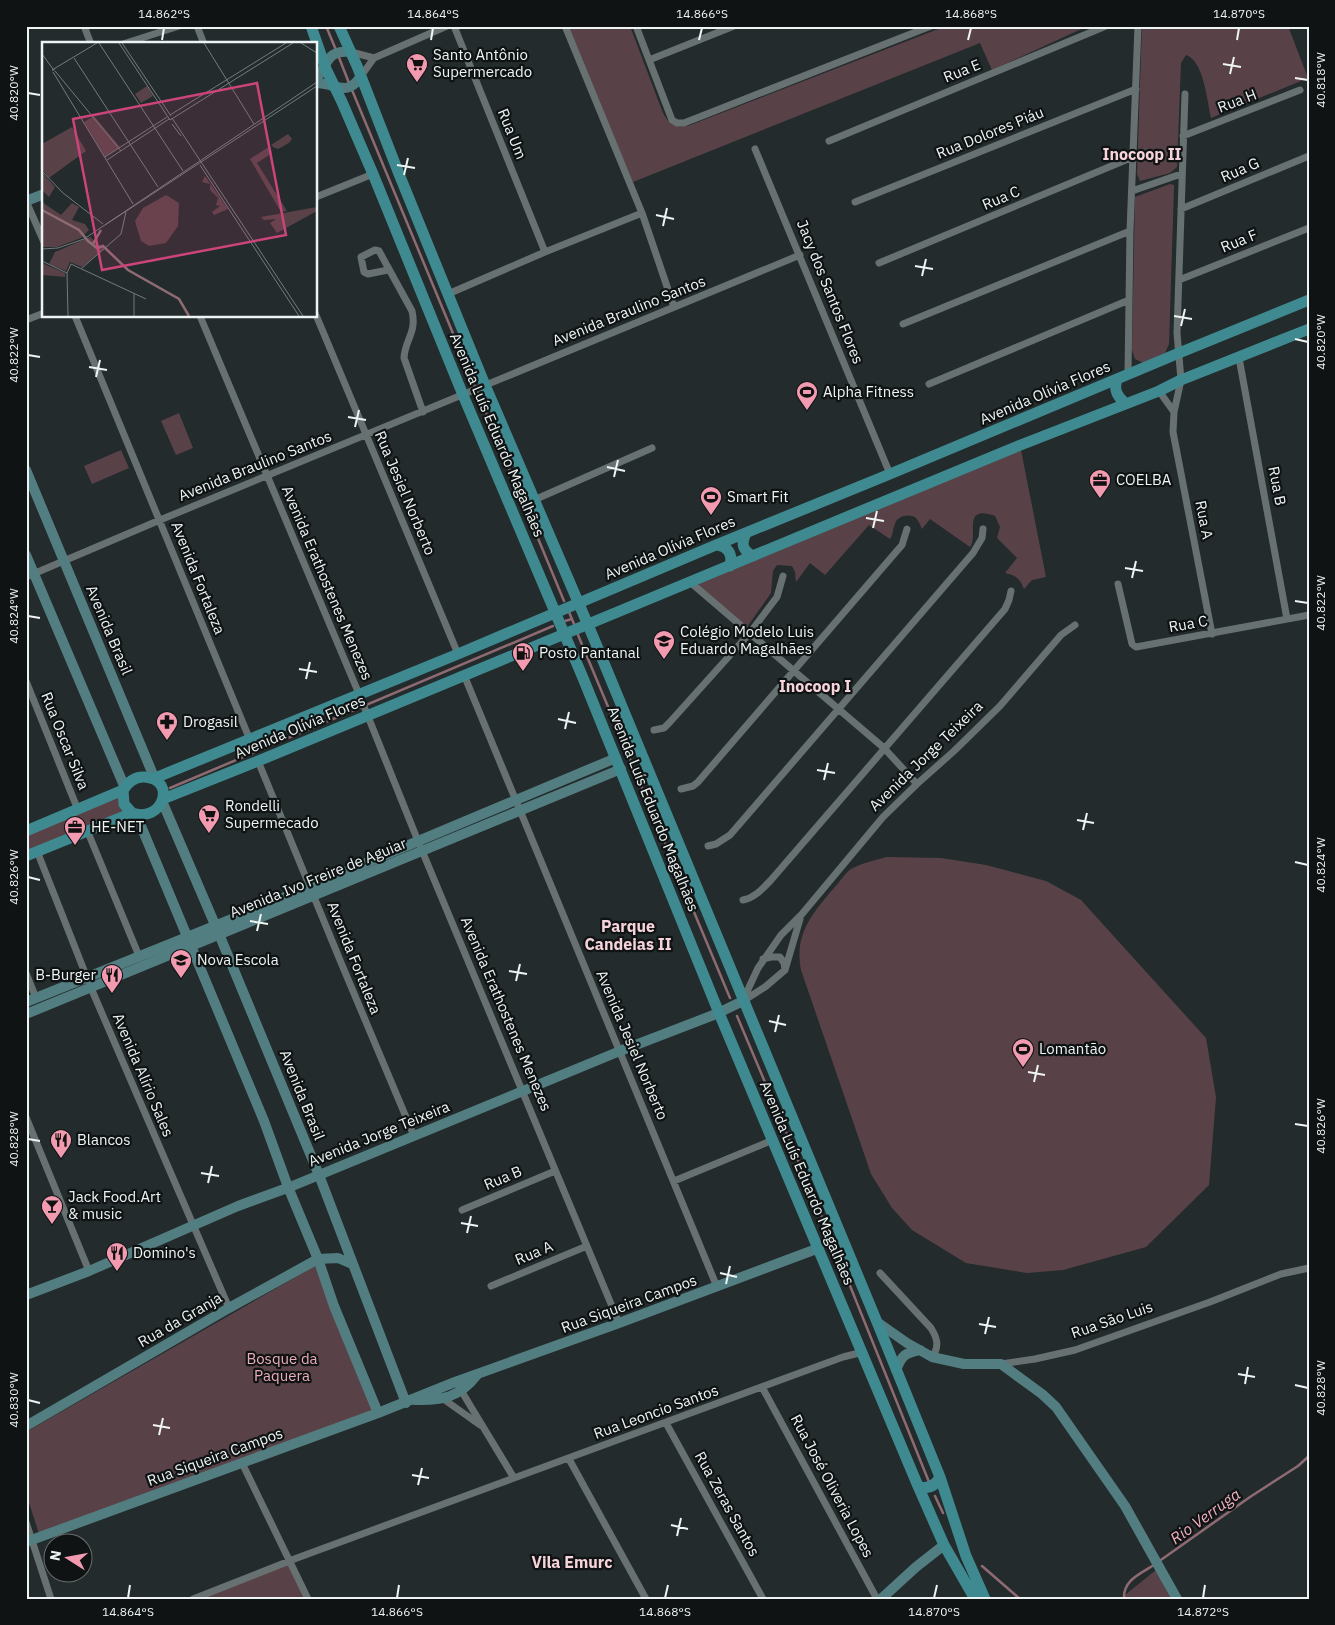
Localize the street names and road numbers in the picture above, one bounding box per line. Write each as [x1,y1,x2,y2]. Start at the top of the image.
street label: Rua E [940,55,983,87]
street label: Rua H [1215,84,1259,117]
street label: Rua Dolores Piáu [933,102,1046,163]
street label: Rua Um [494,106,531,162]
street label: Rua G [1218,153,1262,186]
street label: Rua C [979,181,1022,214]
street label: Jacy dos Santos Flores [793,217,868,367]
street label: Rua F [1218,225,1260,256]
street label: Avenida Braulino Santos [549,271,708,350]
street label: Avenida Luís Eduardo Magalhães [446,330,549,540]
street label: Avenida Olívia Flores [977,356,1113,429]
street label: Avenida Braulino Santos [175,426,334,505]
street label: Rua Jesiel Norberto [371,428,440,558]
street label: Rua B [1264,465,1291,507]
street label: Avenida Erathostenes Menezes [278,483,377,683]
street label: Rua A [1191,499,1218,541]
street label: Avenida Olívia Flores [602,511,738,584]
street label: Avenida Fortaleza [167,519,230,637]
street label: Avenida Brasil [82,582,137,678]
street label: Rua C [1167,611,1209,636]
street label: Rua Oscar Silva [37,689,94,793]
street label: Avenida Olívia Flores [232,690,368,763]
street label: Avenida Jorge Teixeira [865,696,986,815]
street label: Avenida Luís Eduardo Magalhães [603,703,703,914]
street label: Avenida Ivo Freire de Aguiar [227,833,409,922]
street label: Avenida Fortaleza [323,899,386,1017]
street label: Avenida Erathostenes Menezes [457,914,556,1114]
street label: Avenida Jesiel Norberto [592,967,673,1123]
street label: Avenida Alírio Sales [109,1010,178,1139]
street label: Avenida Brasil [276,1047,329,1143]
street label: Avenida Luís Eduardo Magalhães [756,1078,859,1288]
street label: Avenida Jorge Teixeira [305,1097,452,1171]
street label: Rua B [481,1161,525,1194]
street label: Rua A [512,1236,556,1269]
street label: Rua Siqueira Campos [558,1270,699,1337]
street label: Rua da Granja [134,1288,225,1351]
street label: Rua São Luis [1068,1297,1155,1342]
street label: Rua Leoncio Santos [591,1380,721,1443]
street label: Rua José Oliveria Lopes [787,1411,878,1561]
street label: Rua Siqueira Campos [144,1423,285,1490]
street label: Rua Zeras Santos [691,1448,764,1560]

